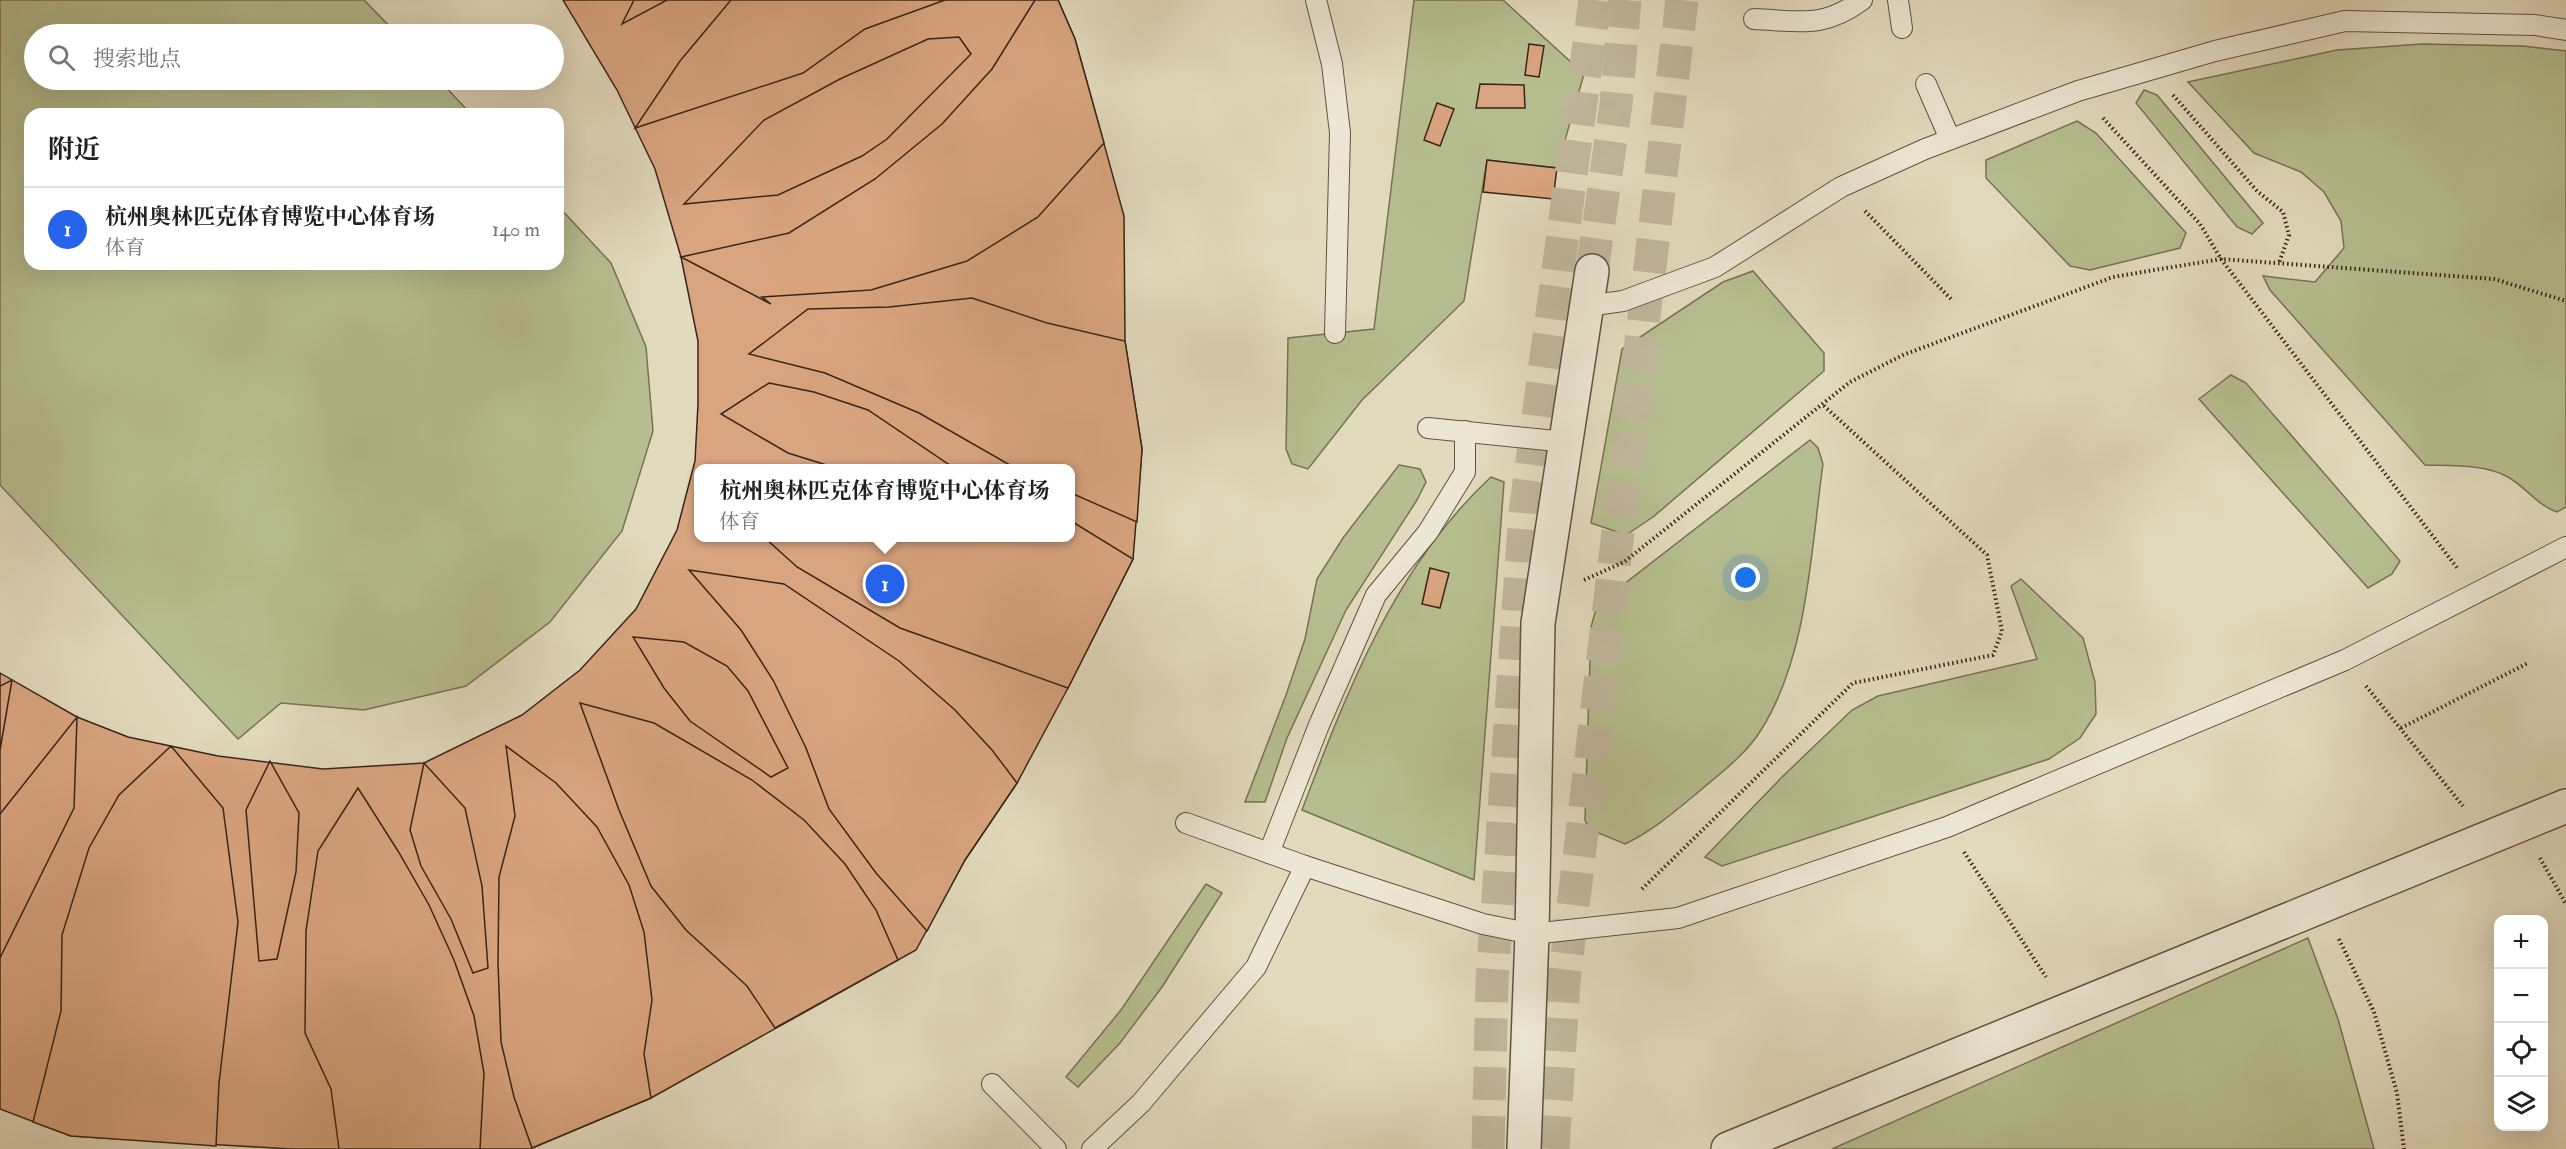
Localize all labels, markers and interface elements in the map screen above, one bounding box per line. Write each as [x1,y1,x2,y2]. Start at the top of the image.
search box [24,24,564,90]
icon: search [45,41,78,74]
text: 搜索地点 [93,45,181,73]
text: 附近 [48,134,100,166]
text: 杭州奥林匹克体育博览中心体育场 [105,203,435,231]
text: 1 [64,217,71,242]
text: 140 m [492,217,540,242]
text: 体育 [105,235,145,260]
popup [694,464,1075,542]
text: 杭州奥林匹克体育博览中心体育场 [719,477,1050,505]
text: 体育 [719,509,759,534]
pin: 1 [866,562,904,606]
your location [1731,563,1760,592]
map controls [2494,915,2548,1131]
button: + [2494,915,2548,969]
button: − [2494,969,2548,1023]
button: locate [2494,1023,2548,1077]
button: layers [2494,1077,2548,1131]

